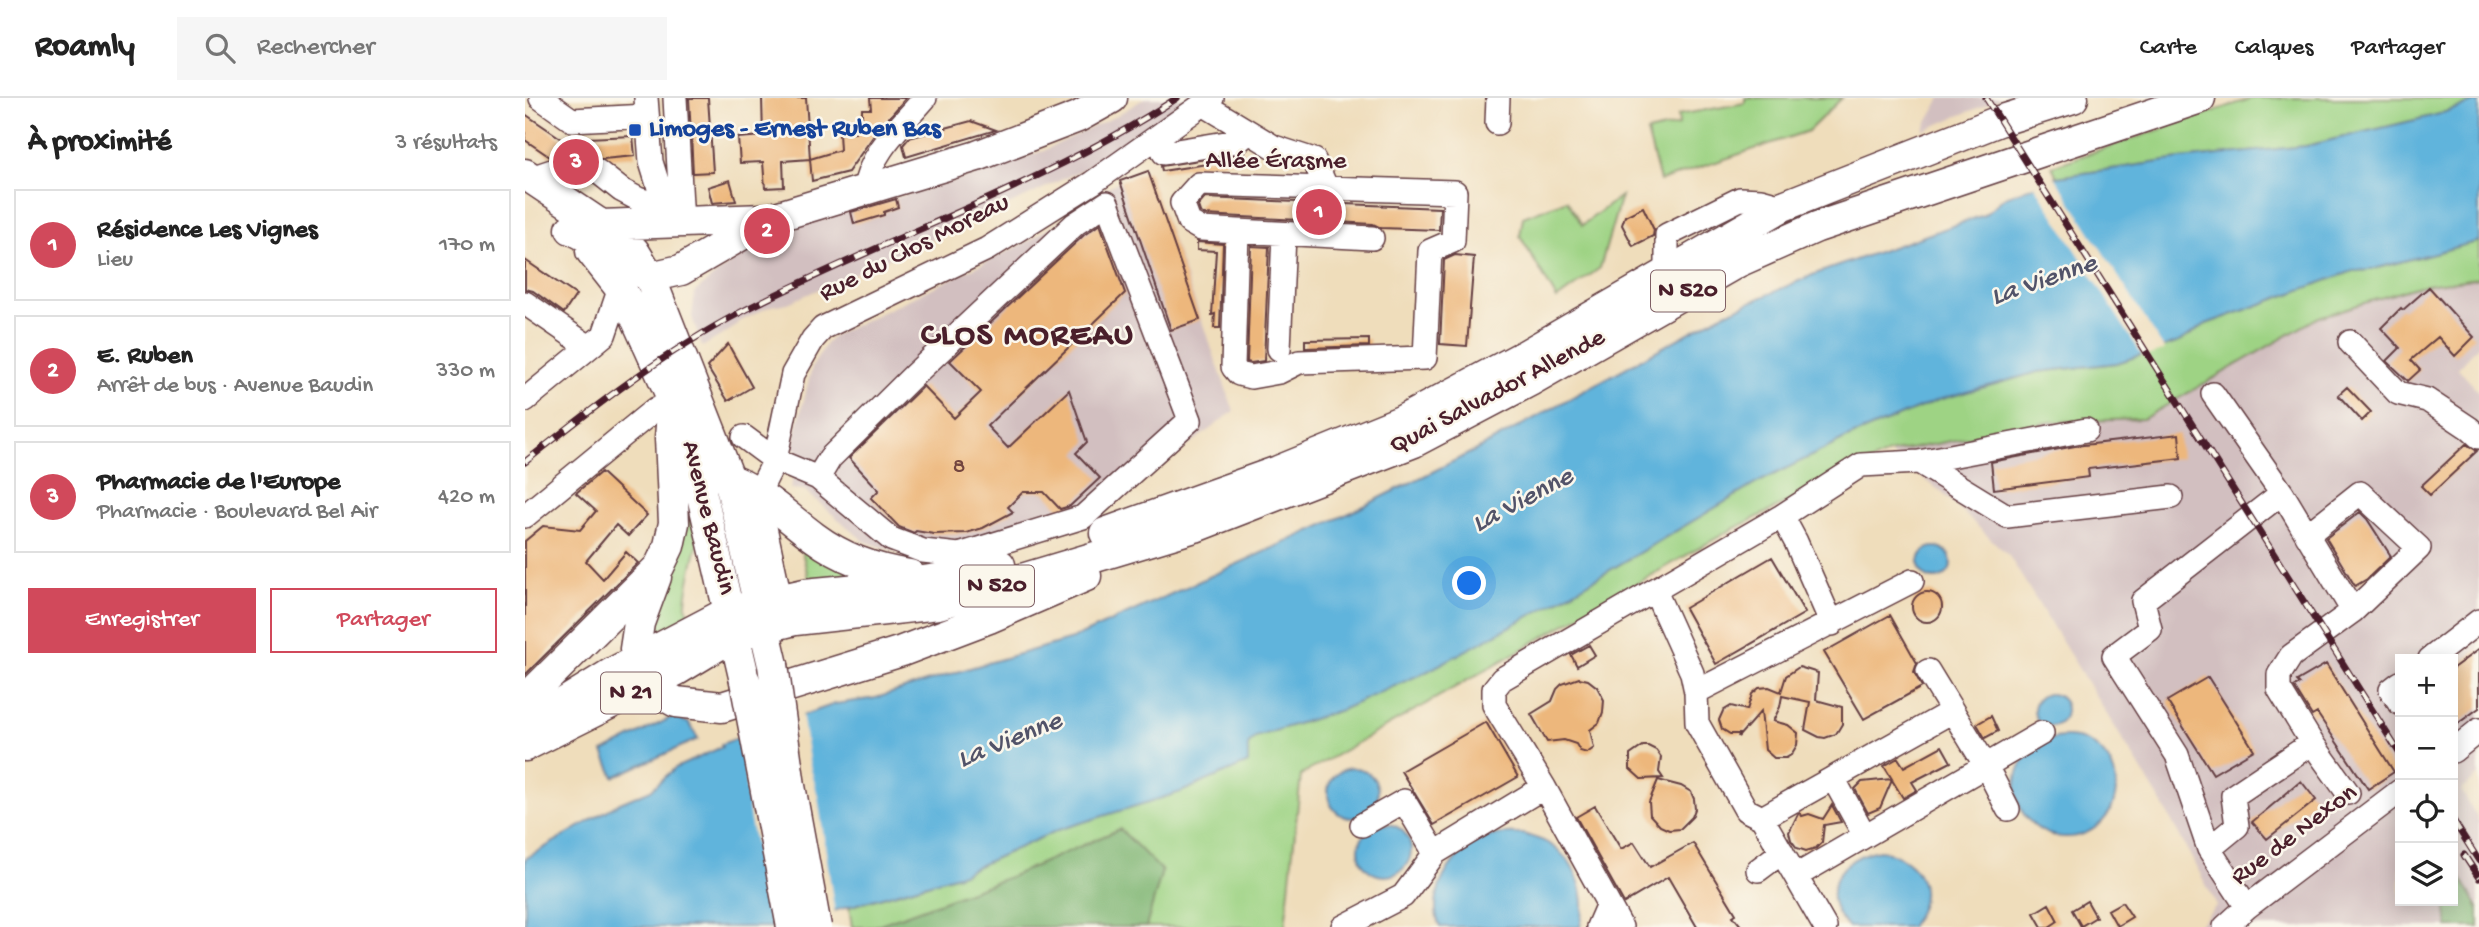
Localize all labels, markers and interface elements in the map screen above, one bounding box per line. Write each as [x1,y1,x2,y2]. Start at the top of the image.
search box [177,17,667,80]
text: Roamly [35,29,135,67]
icon: search [201,29,239,67]
text: Rechercher [257,33,375,64]
text: Carte [2140,34,2197,63]
text: Calques [2235,34,2313,63]
text: Partager [2351,34,2444,63]
place label: Limoges - Ernest Ruben Bas [649,115,942,146]
marker: Limoges - Ernest Ruben Bas [627,122,643,138]
text: À proximité [28,126,172,161]
text: 3 résultats [395,130,497,157]
pin: 3 [553,136,599,188]
street label: Allée Érasme [1205,147,1347,178]
pin: 1 [1296,186,1342,238]
street label: Rue du Clos Moreau [815,188,1015,310]
pin: 2 [744,205,790,257]
text: Résidence Les Vignes [97,216,318,247]
text: 1 [48,232,58,259]
text: 170 m [439,232,495,259]
text: Lieu [97,247,133,274]
water label: La Vienne [1987,247,2103,314]
road number: N 520 [1651,271,1725,312]
district label: CLOS MOREAU [921,318,1135,356]
street label: Quai Salvador Allende [1385,323,1611,463]
text: E. Ruben [97,342,193,373]
text: 2 [47,358,59,385]
text: 330 m [436,358,495,385]
text: Arrêt de bus · Avenue Baudin [97,373,373,400]
street label: Avenue Baudin [673,438,741,599]
house number: 8 [953,454,965,481]
water label: La Vienne [1467,460,1580,541]
text: Pharmacie de l'Europe [97,468,340,499]
text: 3 [47,484,59,511]
text: 420 m [438,484,495,511]
text: Pharmacie · Boulevard Bel Air [97,499,377,526]
road number: N 520 [960,565,1034,606]
your location [1452,566,1486,600]
button: Enregistrer [28,588,256,653]
button: Partager [270,588,497,653]
map controls [2395,654,2458,906]
button: + [2395,654,2458,717]
road number: N 21 [601,672,661,714]
water label: La Vienne [953,705,1068,777]
button: − [2395,717,2458,780]
street label: Rue de Nexon [2226,778,2365,894]
button: locate [2395,780,2458,843]
button: layers [2395,843,2458,906]

